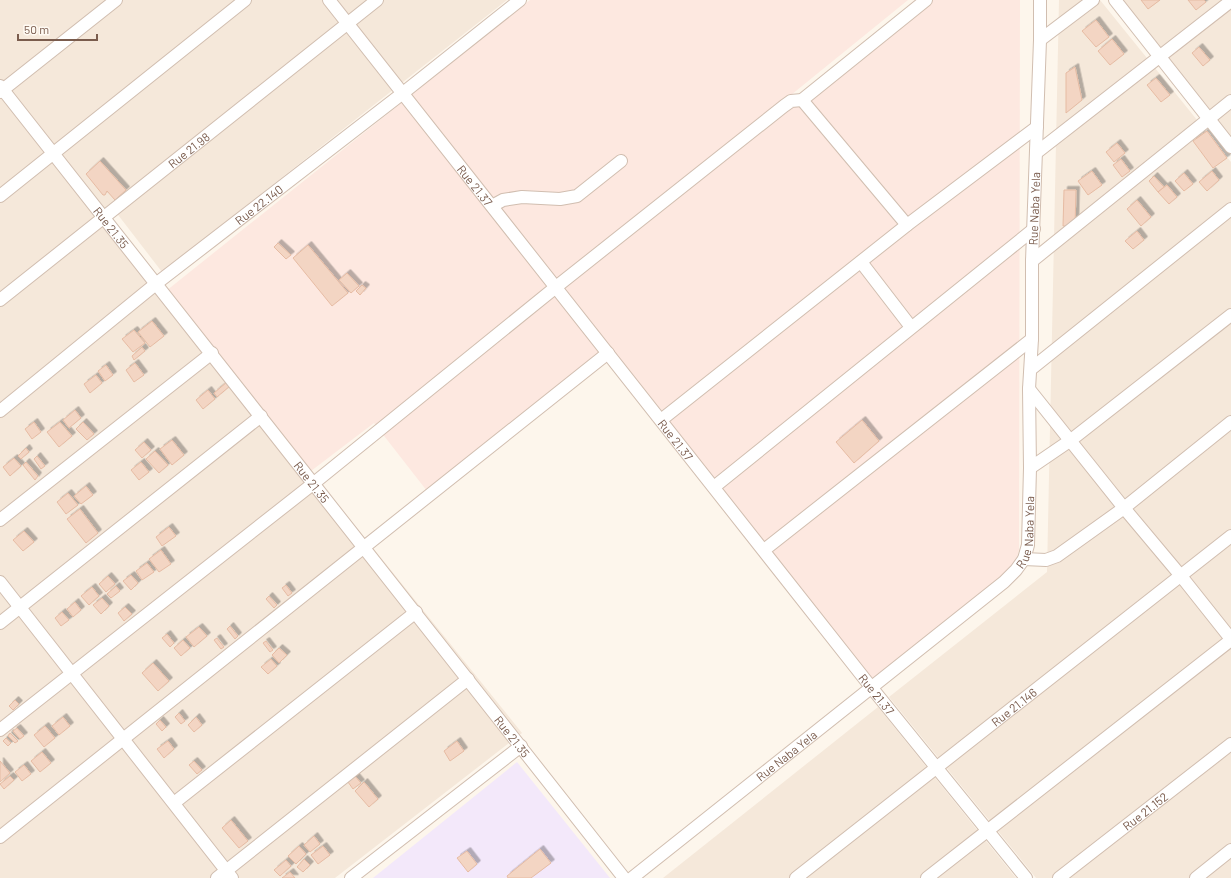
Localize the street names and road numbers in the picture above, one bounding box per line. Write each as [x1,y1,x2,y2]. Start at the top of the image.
street label: Rue 21.98 [165,129,212,171]
street label: Rue 21.37 [455,162,496,209]
street label: Rue Naba Yela [1026,172,1042,246]
street label: Rue 22.140 [232,182,285,227]
street label: Rue 21.35 [91,204,132,251]
street label: Rue 21.37 [655,416,697,463]
street label: Rue 21.35 [291,458,333,505]
street label: Rue Naba Yela [1013,496,1036,571]
street label: Rue 21.37 [856,671,897,717]
street label: Rue 21.146 [988,685,1039,729]
street label: Rue 21.35 [492,713,533,760]
street label: Rue Naba Yela [753,727,819,784]
street label: Rue 21.152 [1120,789,1170,833]

